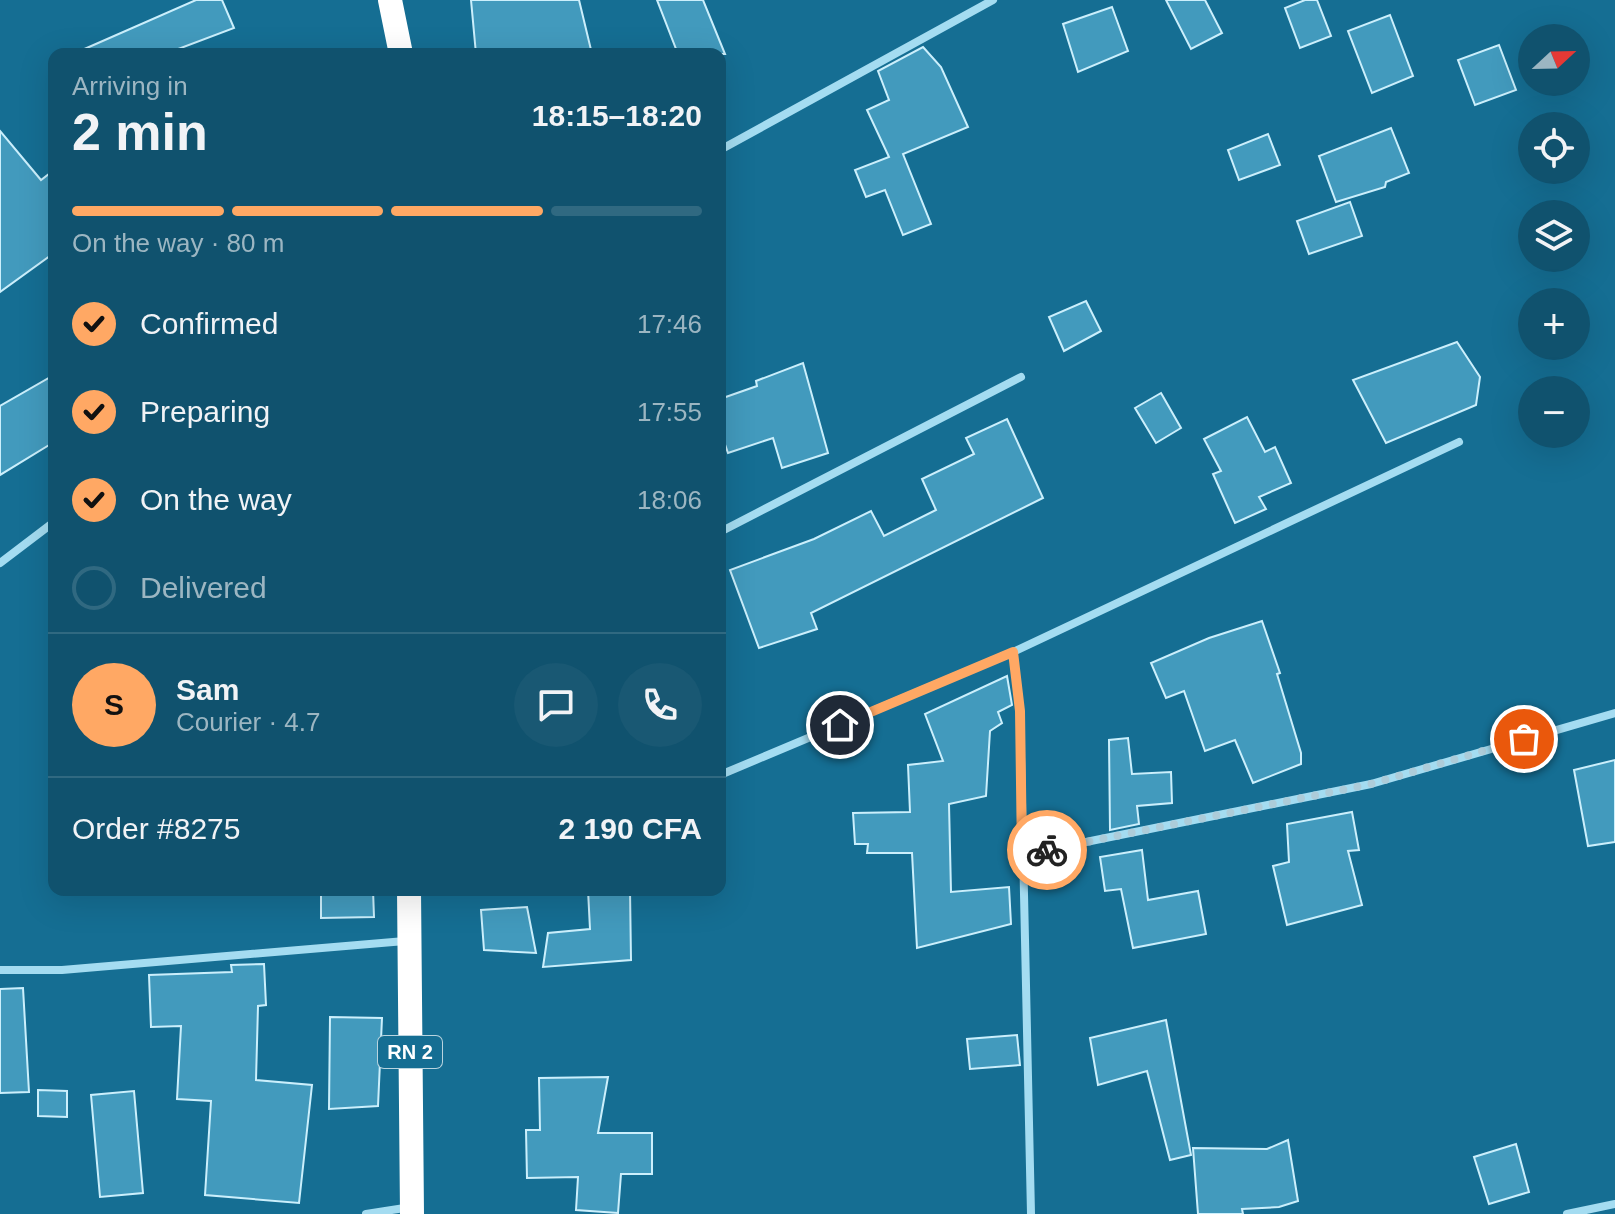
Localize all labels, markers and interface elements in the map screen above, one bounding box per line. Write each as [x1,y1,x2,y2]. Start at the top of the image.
north arrow [1518,24,1590,96]
map controls [1518,24,1590,448]
text: Arriving in [72,71,188,101]
text: 18:15–18:20 [532,99,702,132]
text: 2 min [72,103,208,161]
button: locate [1518,112,1590,184]
button: layers [1518,200,1590,272]
text: On the way · 80 m [72,228,284,258]
button: + [1518,288,1590,360]
icon: check [72,302,116,346]
text: Confirmed [140,307,278,340]
text: 17:46 [637,309,702,339]
button: − [1518,376,1590,448]
icon: check [72,390,116,434]
text: Preparing [140,395,270,428]
text: 17:55 [637,397,702,427]
icon: check [72,478,116,522]
text: On the way [140,483,292,516]
text: 18:06 [637,485,702,515]
text: Delivered [140,571,267,604]
button: chat [514,663,598,747]
button: phone [618,663,702,747]
text: Sam [176,673,239,706]
text: S [104,688,124,721]
pin [806,691,874,759]
icon: home [818,703,862,747]
pin [1490,705,1558,773]
text: Courier · 4.7 [176,707,321,737]
icon: bag [1502,717,1546,761]
courier [1007,810,1087,890]
text: Order #8275 [72,812,240,845]
text: 2 190 CFA [559,812,702,845]
icon: bike [1025,828,1069,872]
road number: RN 2 [378,1036,442,1068]

